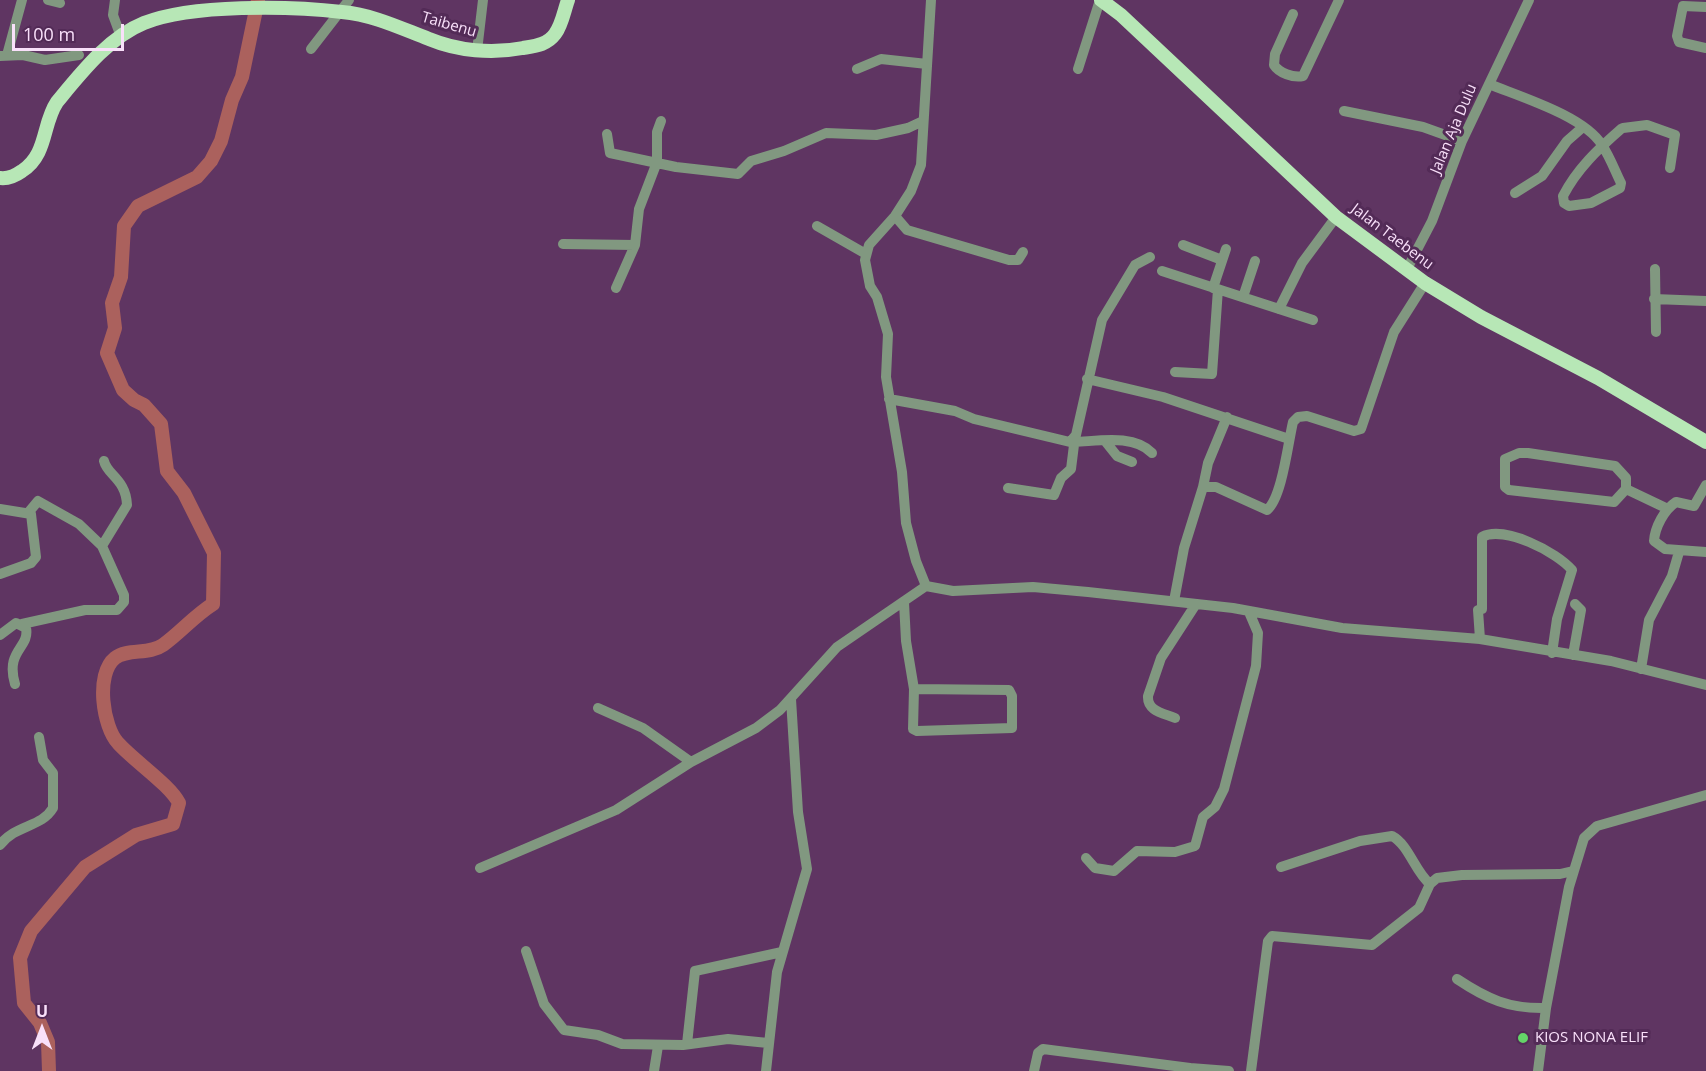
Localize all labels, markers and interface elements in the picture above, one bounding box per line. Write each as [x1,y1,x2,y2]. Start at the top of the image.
street label: Taibenu [419,9,479,41]
scale bar [15,12,128,50]
text: 100 m [23,22,75,46]
street label: Jalan Aja Dulu [1427,81,1481,177]
street label: Jalan Taebenu [1347,200,1437,274]
north arrow [12,999,72,1059]
text: U [36,1000,48,1022]
place label: KIOS NONA ELIF [1535,1029,1648,1047]
marker: KIOS NONA ELIF [1516,1031,1530,1045]

